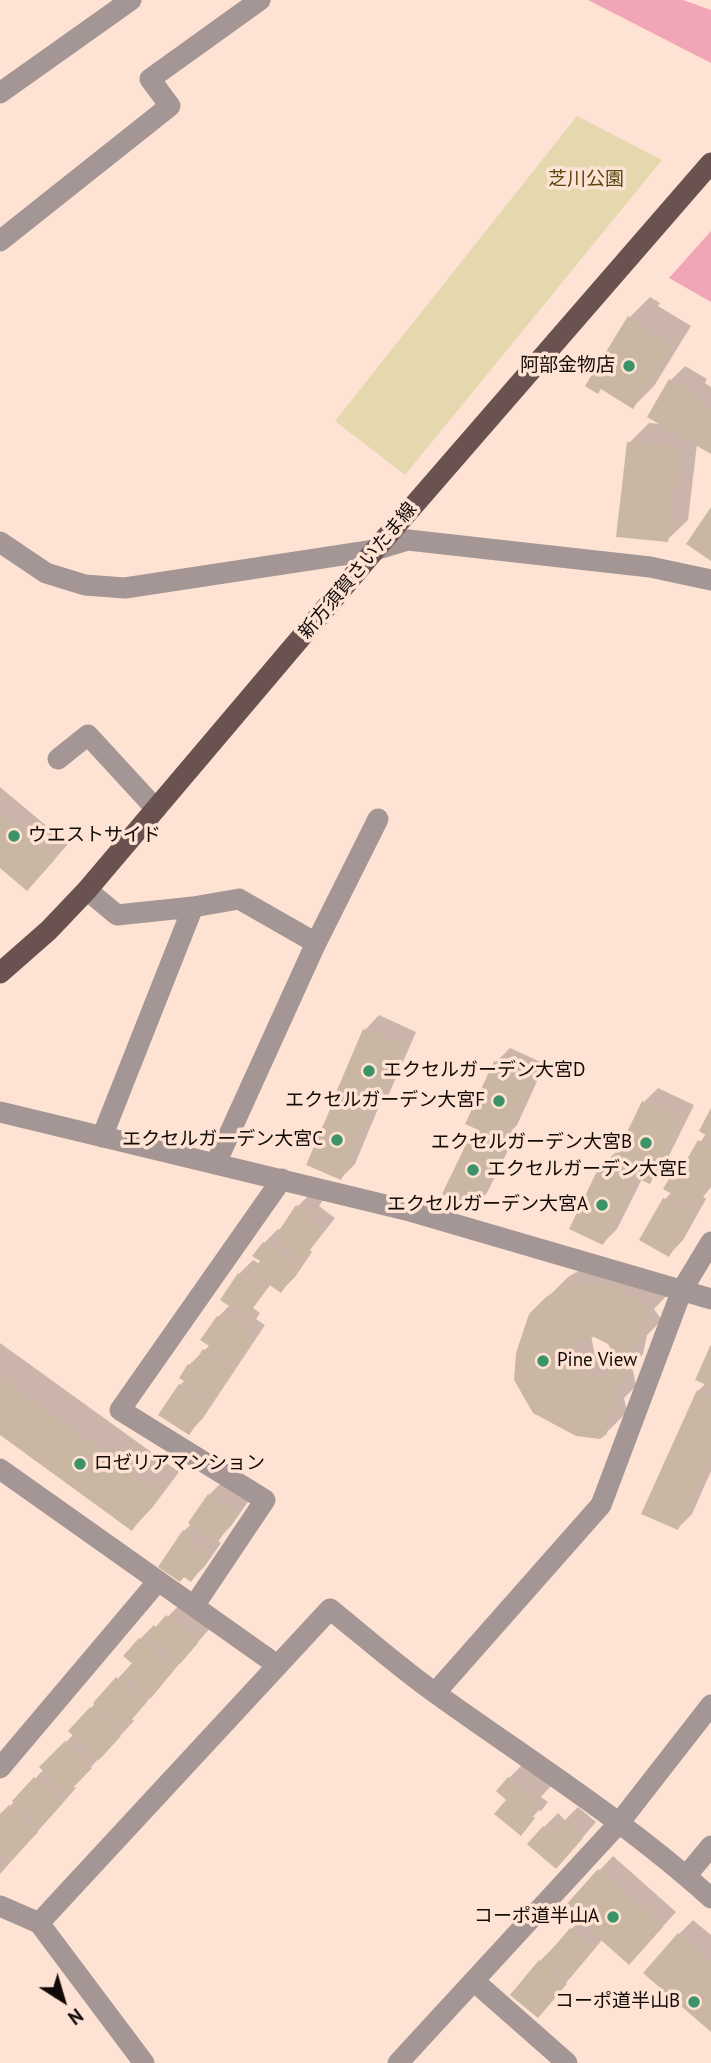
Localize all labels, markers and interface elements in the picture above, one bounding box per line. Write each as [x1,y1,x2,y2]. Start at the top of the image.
park label: 芝川公園 [548,169,624,191]
place label: 阿部金物店 [520,355,615,377]
marker: 阿部金物店 [621,358,637,374]
street label: 新方須賀さいたま線 [294,498,422,644]
place label: ウエストサイド [28,825,161,847]
marker: ウエストサイド [6,828,22,844]
place label: エクセルガーデン大宮D [383,1060,585,1082]
marker: エクセルガーデン大宮D [361,1063,377,1079]
place label: エクセルガーデン大宮F [285,1090,485,1112]
marker: エクセルガーデン大宮F [491,1093,507,1109]
place label: エクセルガーデン大宮C [122,1129,323,1151]
marker: エクセルガーデン大宮C [329,1132,345,1148]
place label: エクセルガーデン大宮B [431,1132,632,1154]
marker: エクセルガーデン大宮B [638,1135,654,1151]
place label: エクセルガーデン大宮E [487,1159,687,1181]
marker: エクセルガーデン大宮E [465,1162,481,1178]
place label: エクセルガーデン大宮A [387,1194,588,1216]
marker: エクセルガーデン大宮A [594,1197,610,1213]
place label: Pine View [557,1350,637,1372]
marker: Pine View [535,1353,551,1369]
place label: ロゼリアマンション [94,1453,265,1475]
marker: ロゼリアマンション [72,1456,88,1472]
place label: コーポ道半山A [474,1906,599,1928]
marker: コーポ道半山A [605,1909,621,1925]
north arrow [28,1965,98,2035]
place label: コーポ道半山B [555,1991,680,2013]
marker: コーポ道半山B [686,1994,702,2010]
text: N [63,2003,88,2030]

